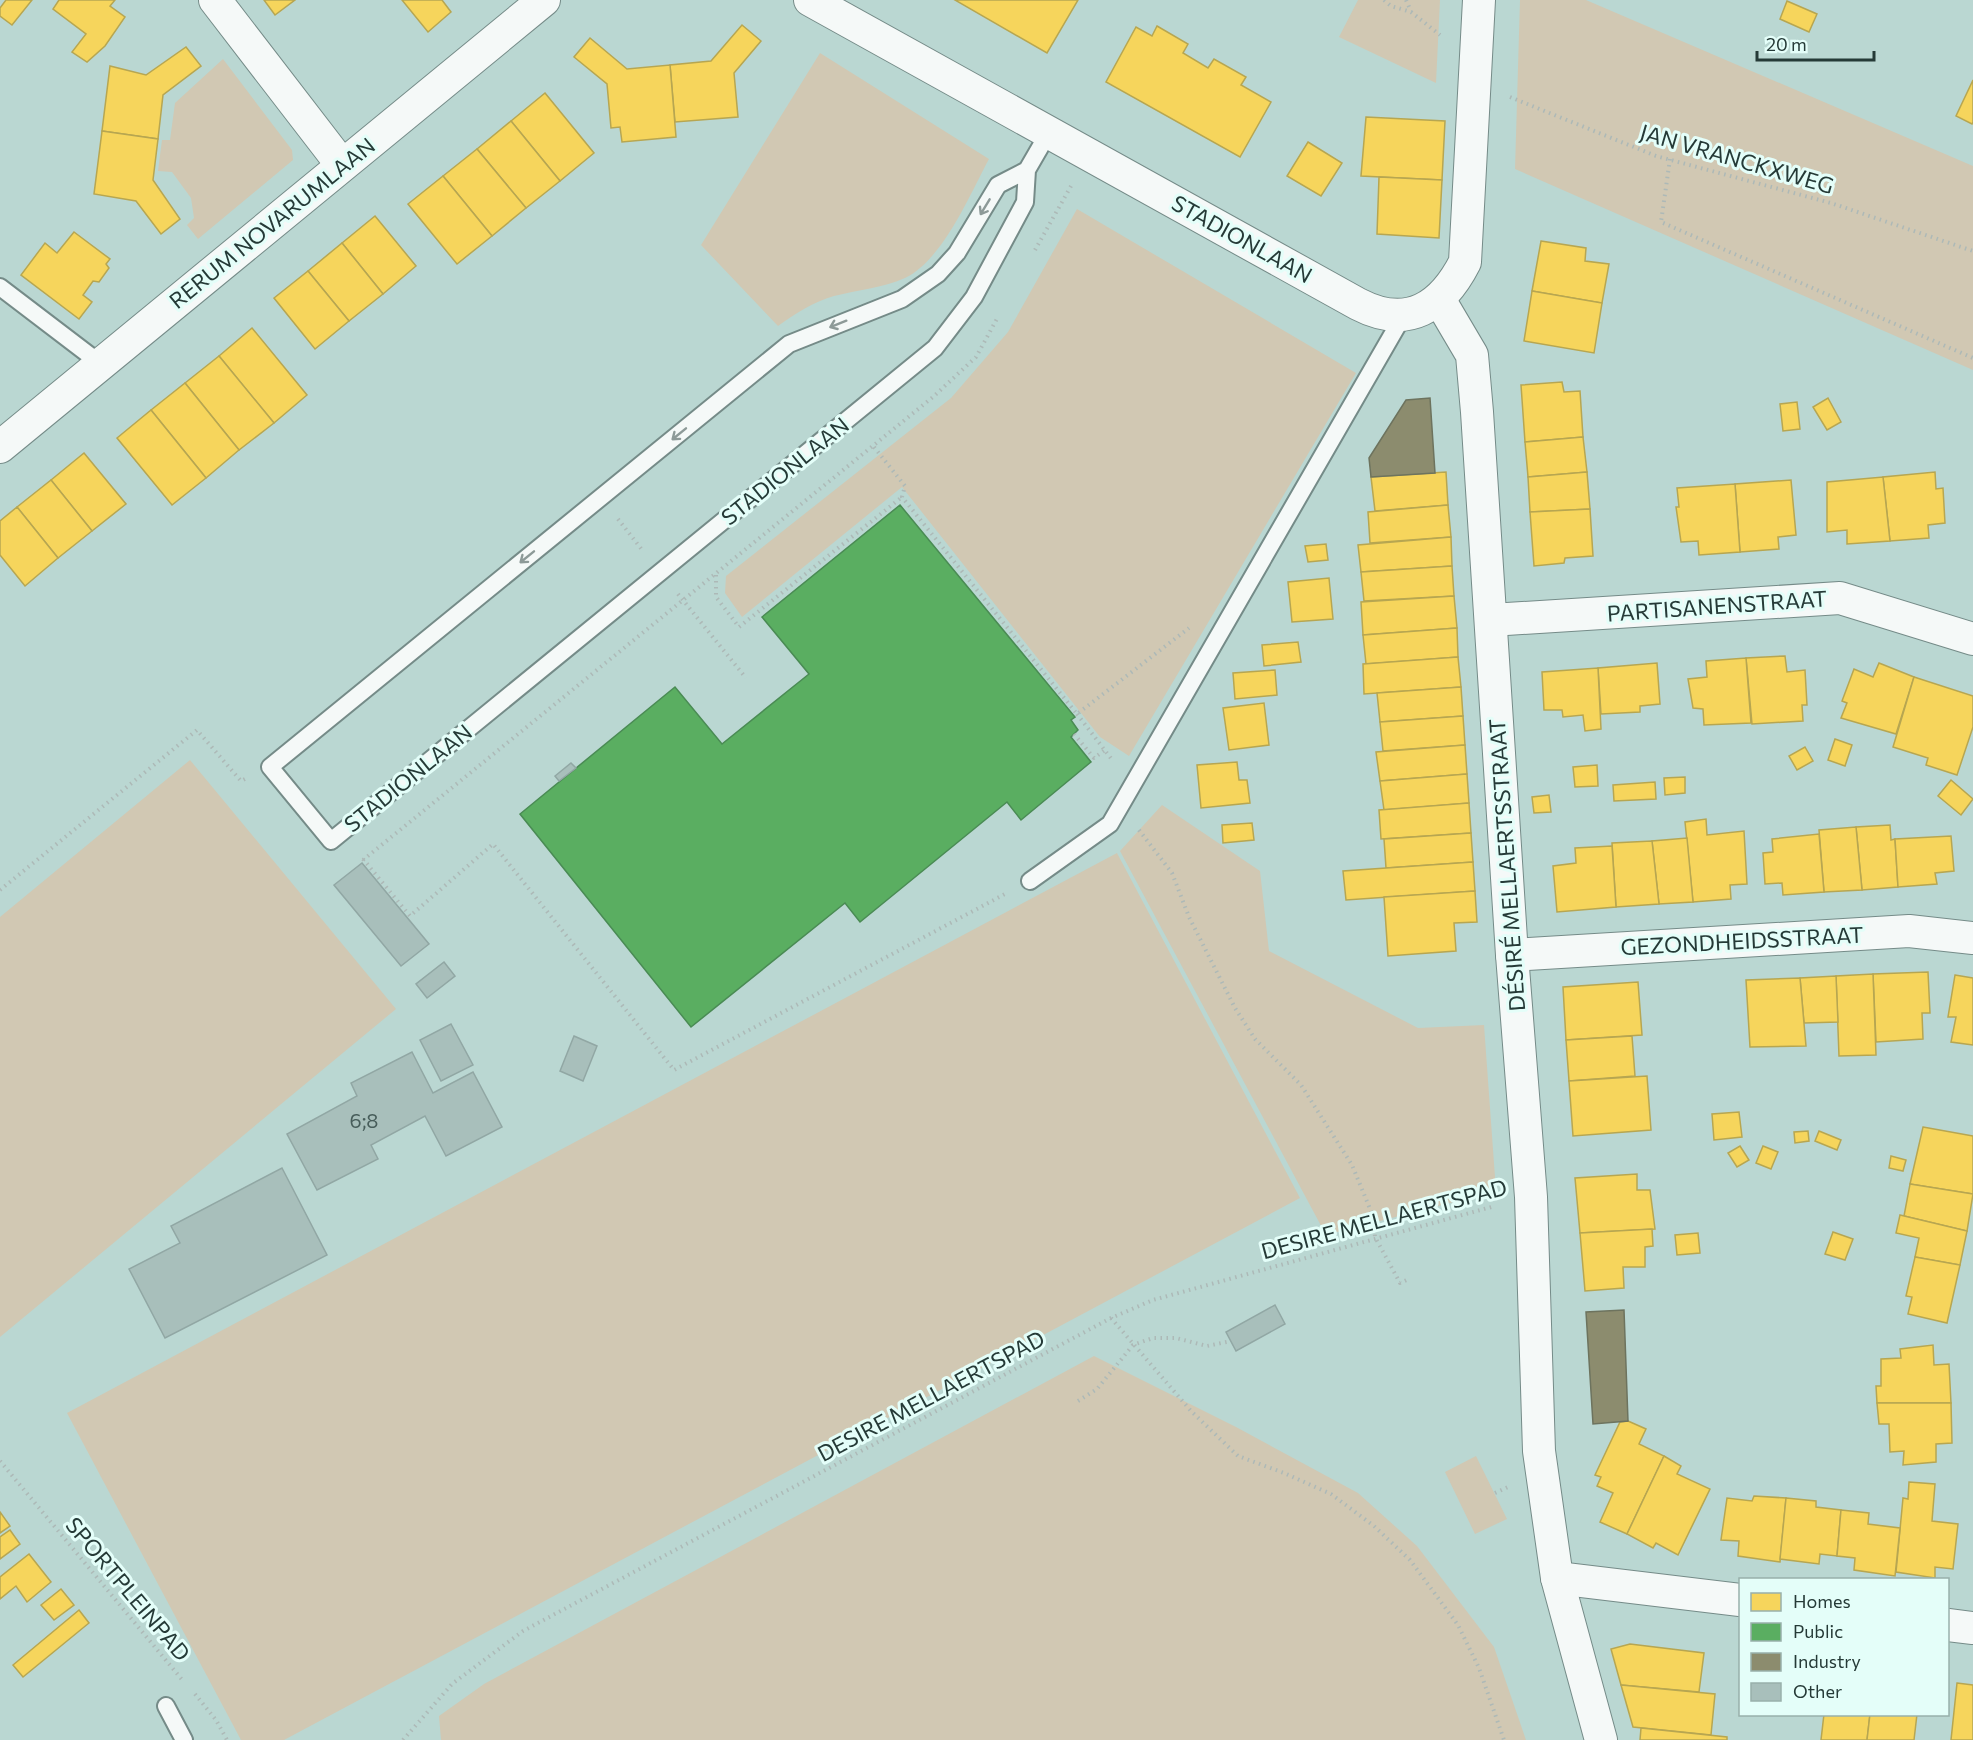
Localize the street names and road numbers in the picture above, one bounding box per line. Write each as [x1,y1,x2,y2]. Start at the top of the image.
street label: JAN VRANCKXWEG [1637,118,1837,199]
street label: RERUM NOVARUMLAAN [163,131,380,314]
street label: STADIONLAAN [1167,189,1317,288]
street label: STADIONLAAN [715,411,854,530]
street label: PARTISANENSTRAAT [1606,584,1828,627]
street label: STADIONLAAN [338,718,477,837]
street label: DÉSIRÉ MELLAERTSSTRAAT [1483,718,1530,1012]
street label: GEZONDHEIDSSTRAAT [1620,921,1864,960]
street label: DESIRE MELLAERTSPAD [1258,1173,1510,1264]
street label: DESIRE MELLAERTSPAD [813,1324,1049,1467]
street label: SPORTPLEINPAD [60,1511,196,1666]

